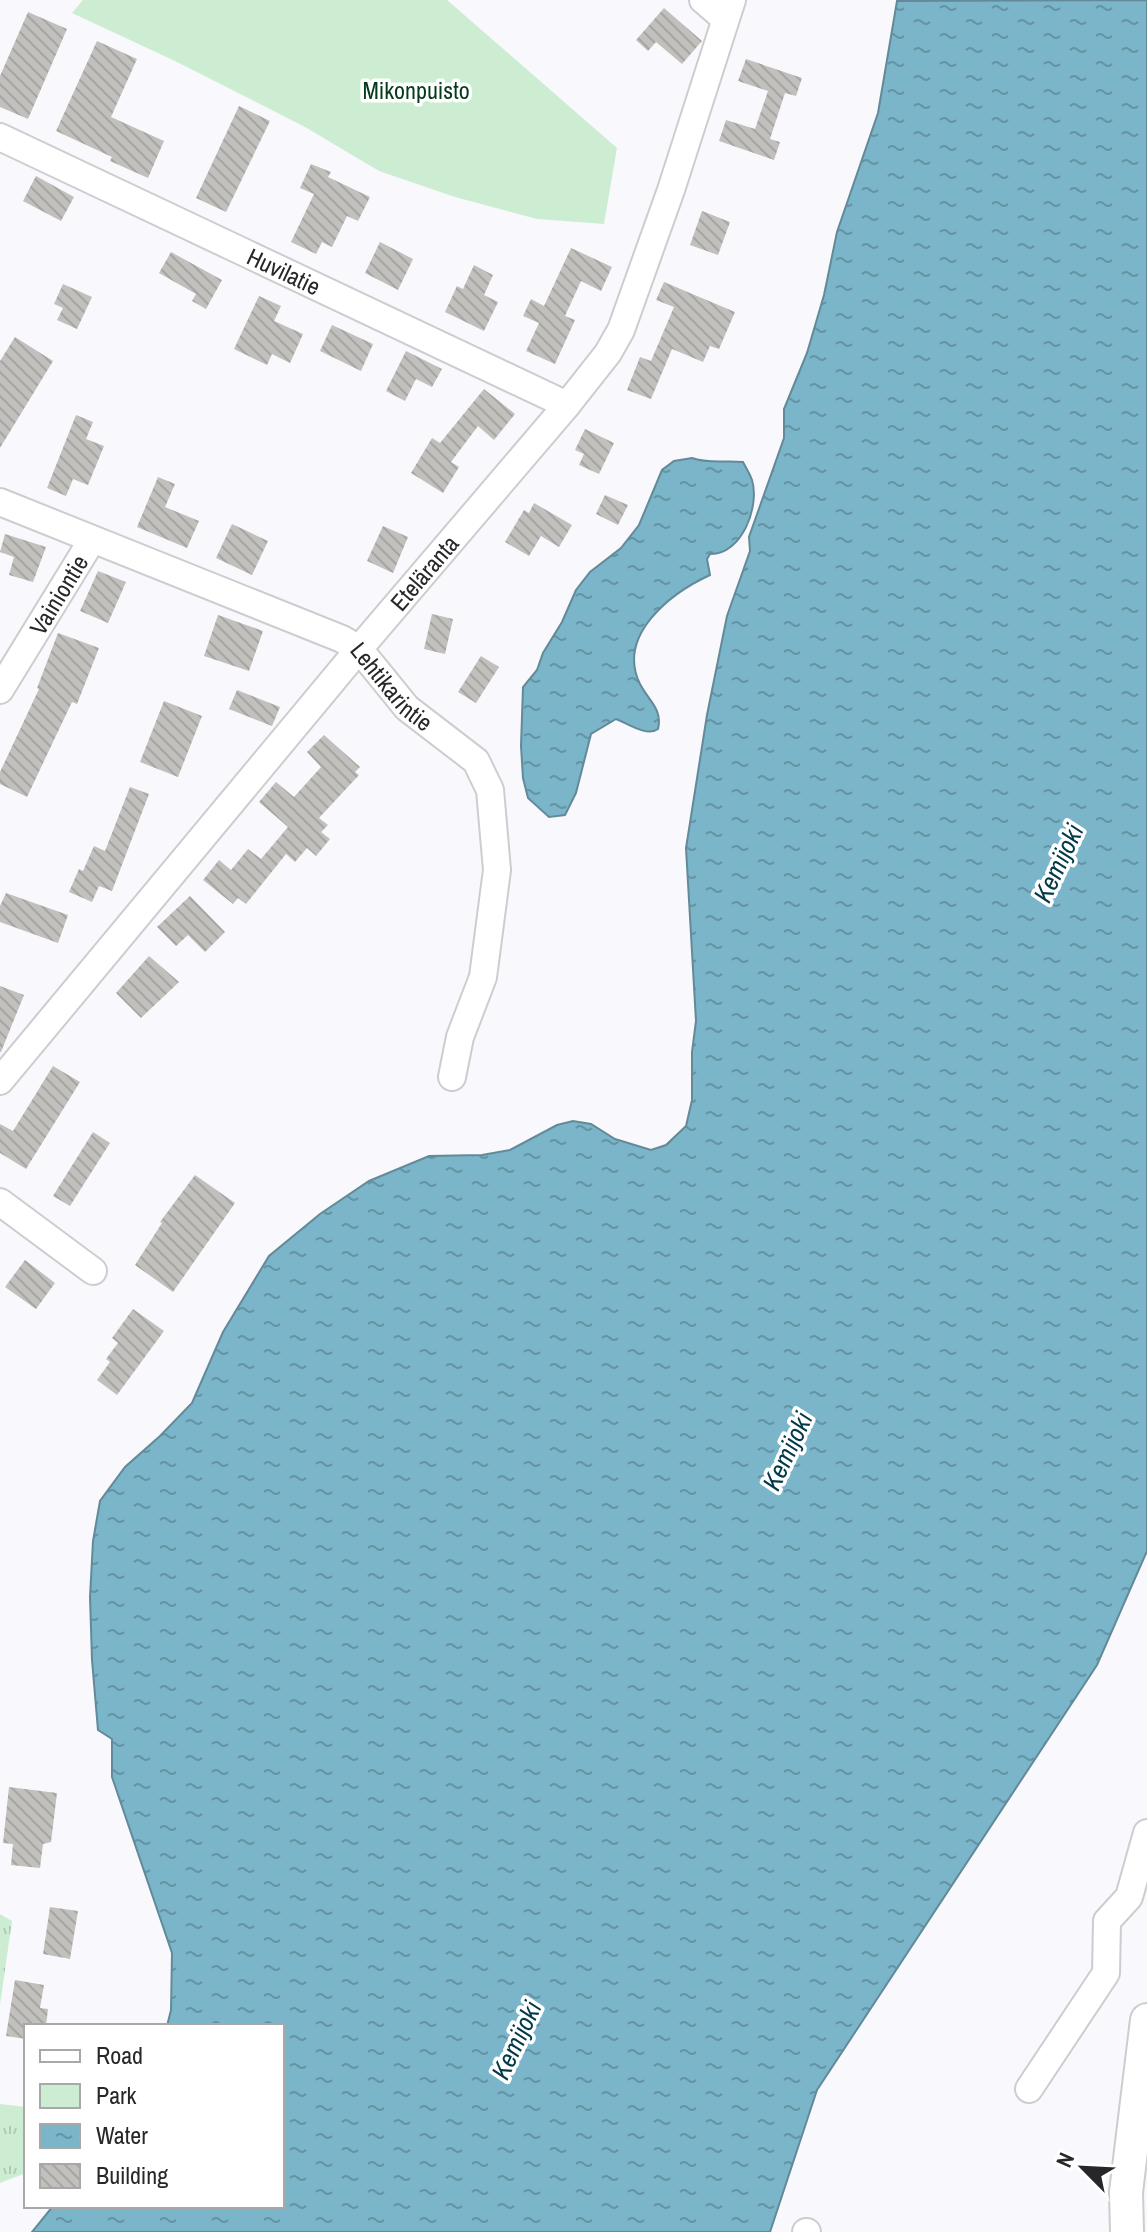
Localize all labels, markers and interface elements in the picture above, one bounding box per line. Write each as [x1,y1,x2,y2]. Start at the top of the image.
park label: Mikonpuisto [362,74,470,106]
street label: Huvilatie [242,240,326,302]
street label: Eteläranta [383,528,465,617]
street label: Vainiontie [22,548,95,641]
street label: Lehtikarintie [343,635,439,738]
water label: Kemijoki [1025,818,1091,908]
water label: Kemijoki [754,1406,820,1496]
water label: Kemijoki [483,1995,549,2085]
legend [24,2024,284,2208]
text: Road [96,2039,143,2071]
text: Park [96,2079,137,2111]
text: Water [96,2119,148,2151]
north arrow [1043,2128,1123,2208]
text: N [1048,2148,1081,2172]
text: Building [96,2159,168,2191]

